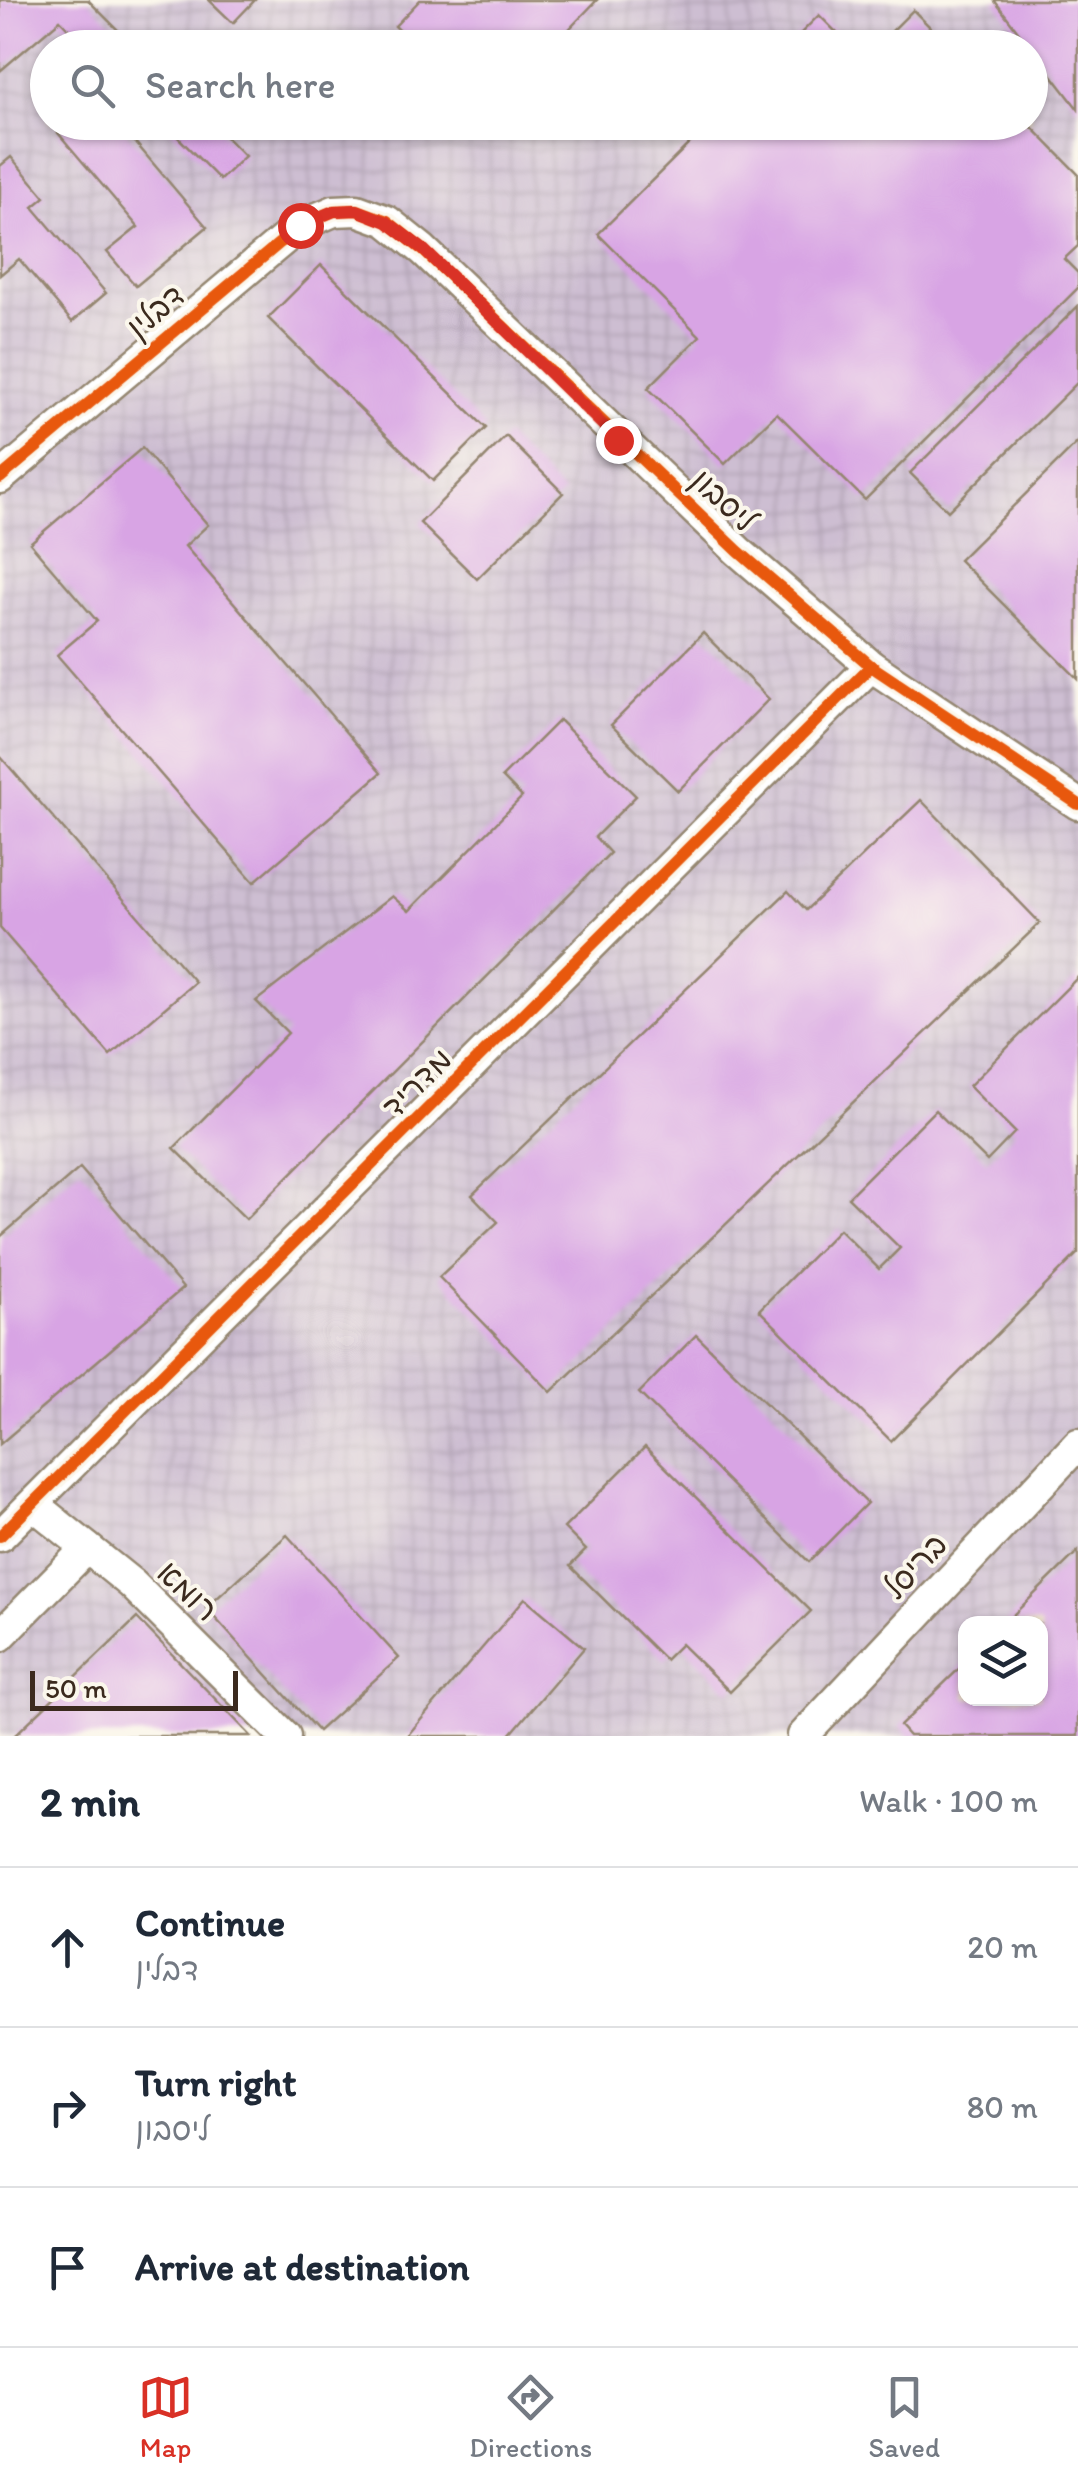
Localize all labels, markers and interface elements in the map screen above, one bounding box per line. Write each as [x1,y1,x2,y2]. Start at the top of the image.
search box [30,30,1048,140]
icon: search [65,58,120,113]
text: Search here [145,62,336,108]
route start [278,203,324,249]
street label: דבלין [118,276,192,347]
route end [596,418,642,464]
street label: ליסבון [683,461,765,541]
street label: מדריד [374,1040,460,1126]
street label: בריסל [875,1525,955,1607]
street label: רומא [150,1553,226,1629]
map controls [958,1616,1048,1706]
button: layers [958,1616,1048,1706]
scale bar [30,1666,238,1710]
text: 50 m [45,1671,107,1705]
text: 2 min [40,1776,140,1827]
text: Walk · 100 m [859,1782,1038,1820]
text: Continue [135,1900,285,1946]
icon: ahead [40,1920,95,1975]
text: 20 m [967,1928,1038,1966]
text: דבלין [135,1950,199,1988]
text: Turn right [135,2060,297,2106]
icon: right [40,2080,95,2135]
text: 80 m [967,2088,1038,2126]
text: ליסבון [135,2110,210,2148]
icon: arrive [40,2240,95,2295]
text: Arrive at destination [135,2244,470,2290]
tab: Map [138,2370,193,2464]
tab: Directions [469,2370,592,2464]
tab: Saved [868,2370,940,2464]

